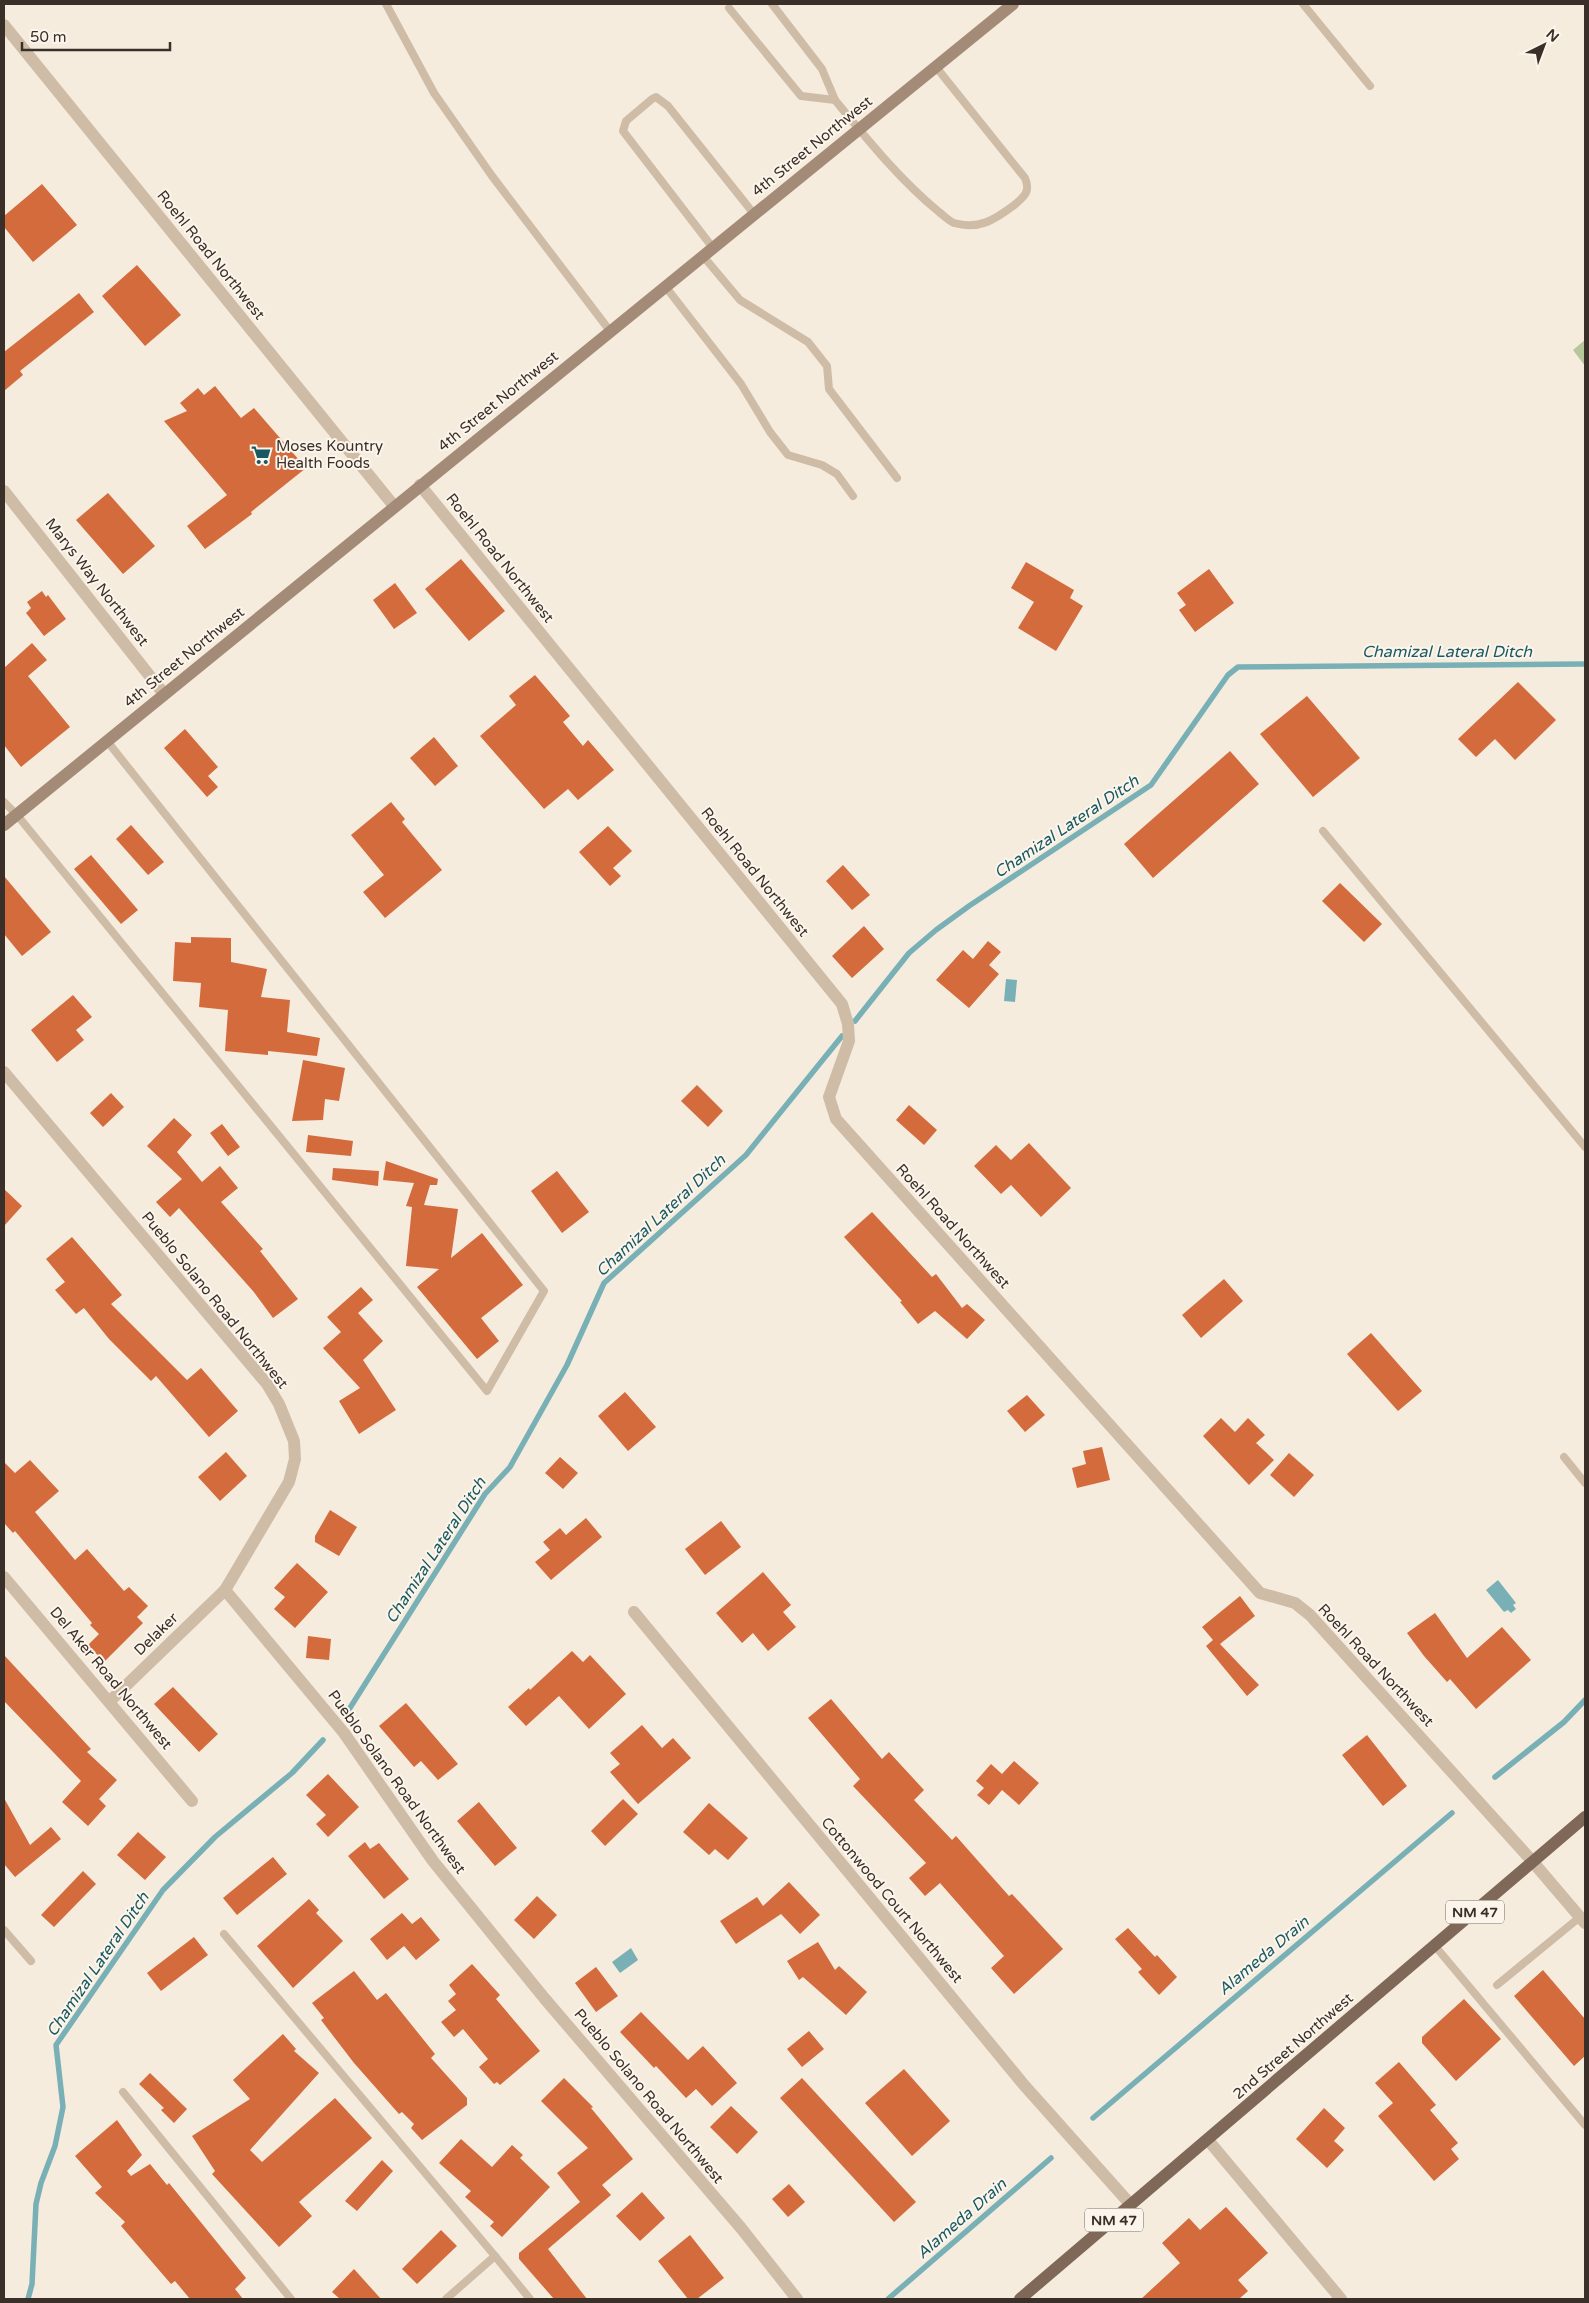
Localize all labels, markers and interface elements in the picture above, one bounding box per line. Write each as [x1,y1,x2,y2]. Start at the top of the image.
scale bar [22,20,170,52]
north arrow [1519,20,1569,70]
text: N [1542,26,1562,46]
text: 50 m [30,28,67,46]
street label: 4th Street Northwest [748,92,876,200]
street label: Roehl Road Northwest [153,187,269,324]
street label: 4th Street Northwest [434,347,562,455]
place label: Moses Kountry Health Foods [276,437,383,472]
supermarket icon: Moses Kountry Health Foods [250,444,272,466]
street label: Roehl Road Northwest [442,490,558,627]
street label: Marys Way Northwest [42,515,153,650]
street label: 4th Street Northwest [120,603,248,711]
water label: Chamizal Lateral Ditch [1362,642,1533,662]
water label: Chamizal Lateral Ditch [990,770,1144,883]
street label: Roehl Road Northwest [697,804,813,941]
water label: Chamizal Lateral Ditch [592,1150,731,1281]
street label: Roehl Road Northwest [892,1160,1014,1292]
street label: Pueblo Solano Road Northwest [138,1208,292,1392]
water label: Chamizal Lateral Ditch [381,1473,491,1627]
street label: Roehl Road Northwest [1314,1600,1438,1730]
street label: Del Aker Road Northwest [46,1603,176,1753]
street label: Delaker [130,1609,182,1659]
street label: Pueblo Solano Road Northwest [324,1687,470,1878]
street label: Cottonwood Court Northwest [817,1814,967,1987]
water label: Chamizal Lateral Ditch [42,1887,154,2041]
road number: NM 47 [1446,1900,1504,1924]
water label: Alameda Drain [1214,1911,1314,2000]
street label: 2nd Street Northwest [1229,1989,1357,2103]
street label: Pueblo Solano Road Northwest [571,2005,728,2187]
water label: Alameda Drain [913,2173,1012,2263]
road number: NM 47 [1085,2208,1143,2232]

